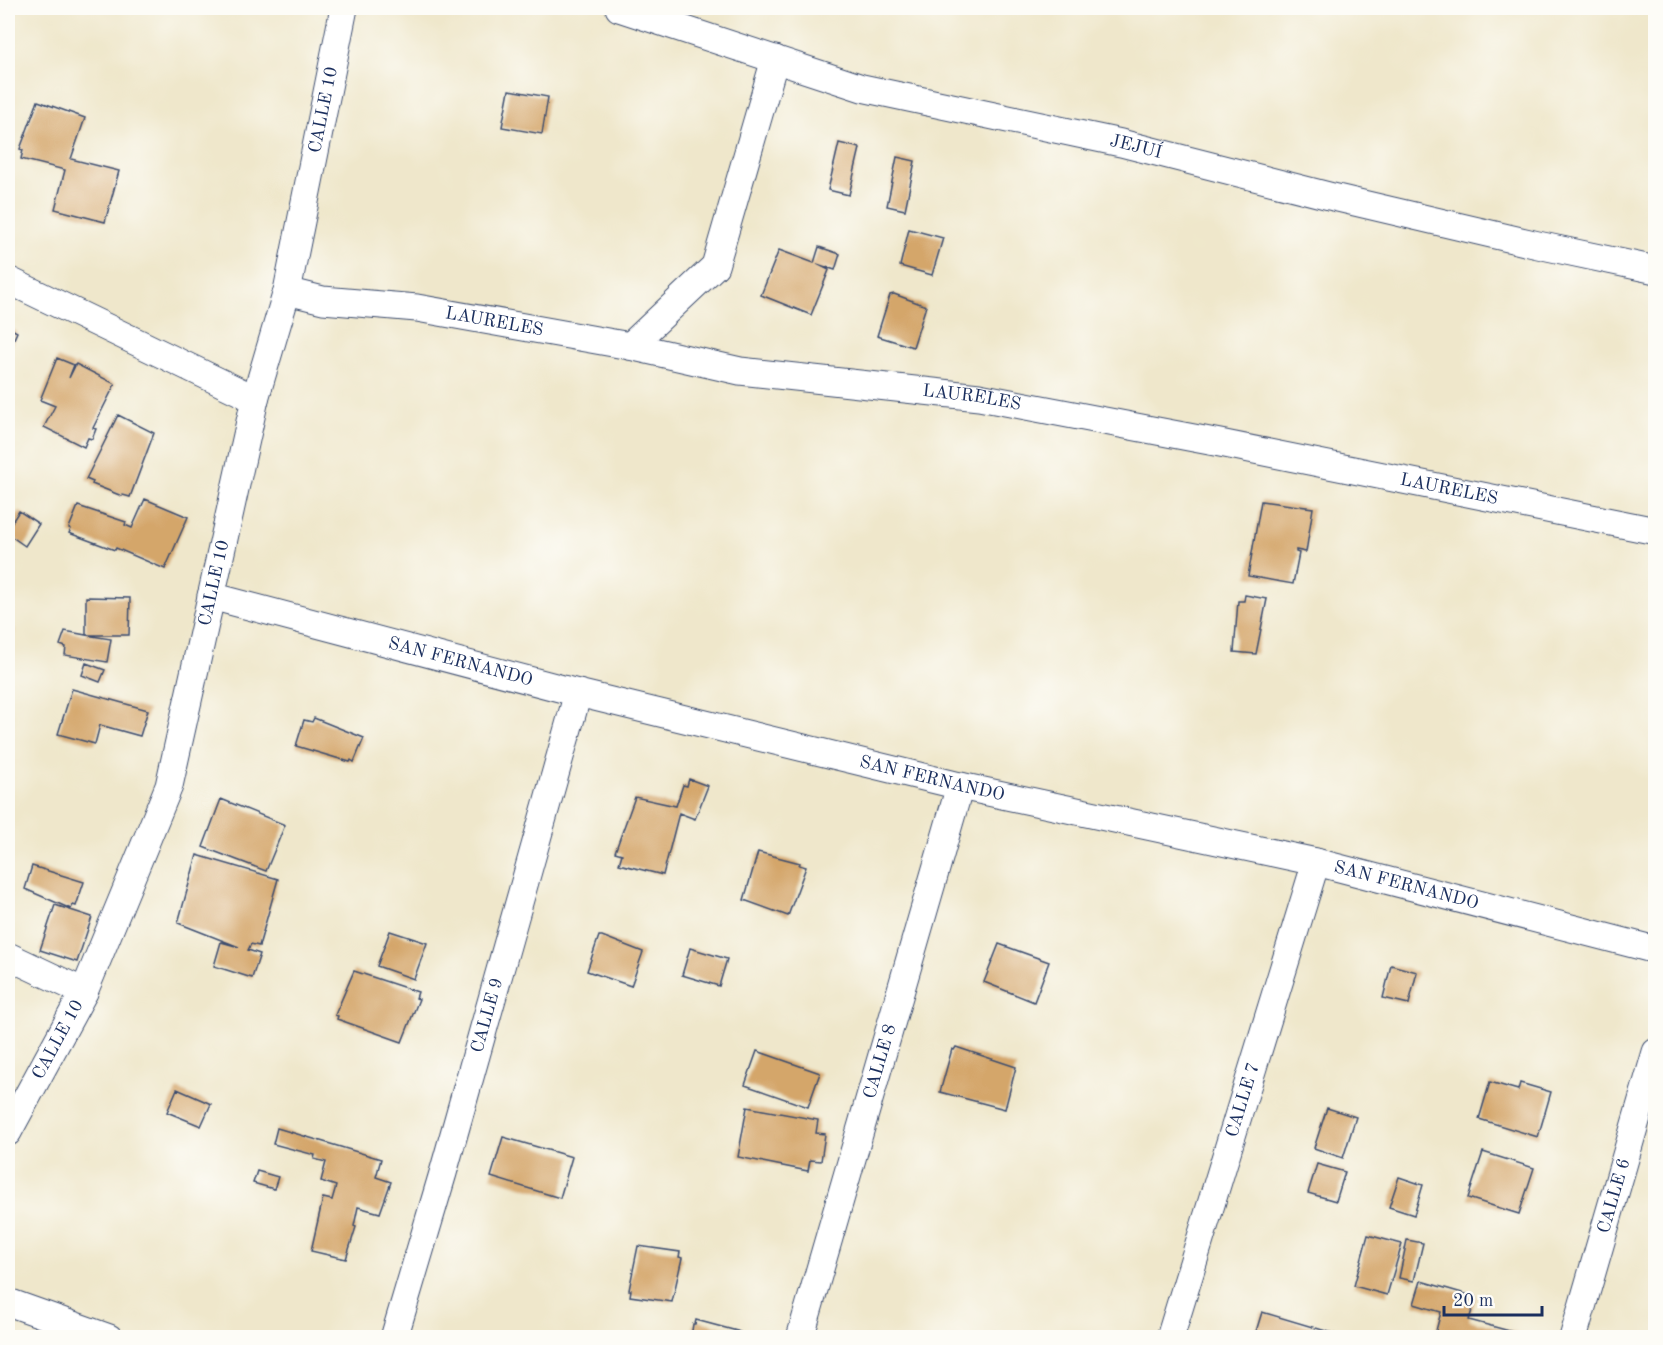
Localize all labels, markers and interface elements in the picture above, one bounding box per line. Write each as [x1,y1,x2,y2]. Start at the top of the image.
street label: CALLE 10 [306,65,341,154]
street label: JEJUÍ [1108,132,1165,162]
street label: LAURELES [444,304,545,339]
street label: LAURELES [922,382,1023,414]
street label: LAURELES [1399,471,1499,508]
street label: CALLE 10 [196,538,232,628]
street label: SAN FERNANDO [386,634,535,690]
street label: SAN FERNANDO [858,753,1006,804]
street label: SAN FERNANDO [1332,858,1480,913]
street label: CALLE 9 [468,976,506,1055]
street label: CALLE 10 [29,997,87,1082]
street label: CALLE 8 [861,1022,900,1101]
street label: CALLE 7 [1223,1061,1263,1139]
street label: CALLE 6 [1595,1156,1634,1235]
scale bar [1444,1279,1542,1317]
text: 20 m [1453,1292,1493,1310]

